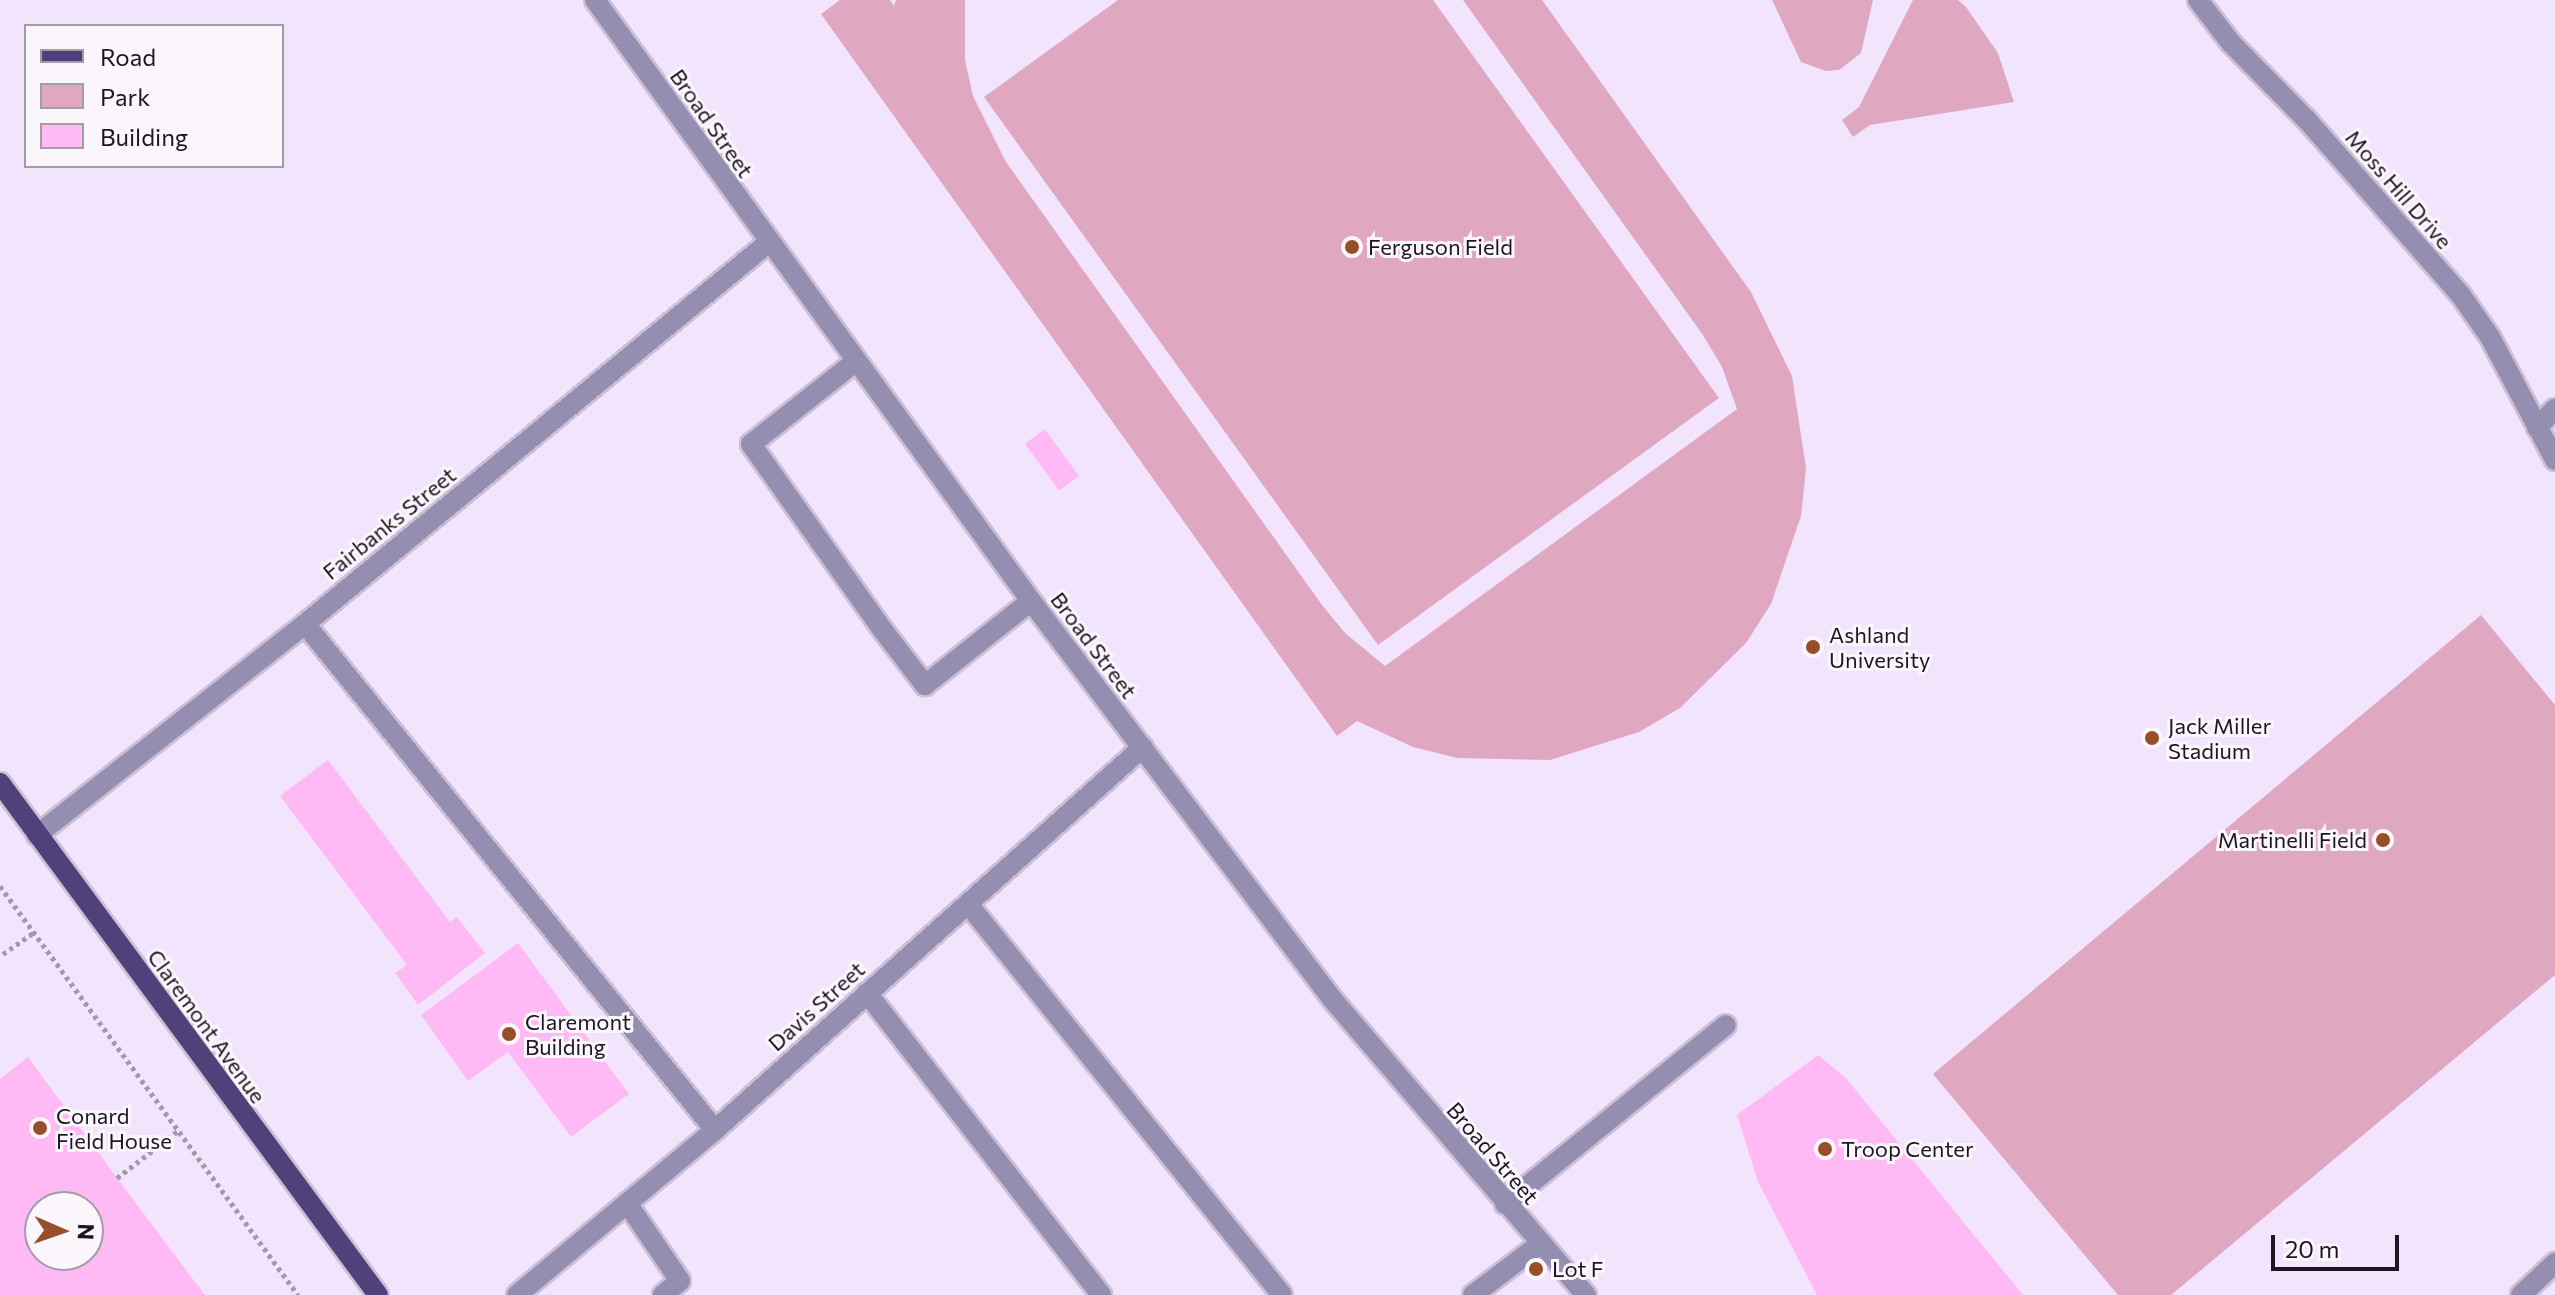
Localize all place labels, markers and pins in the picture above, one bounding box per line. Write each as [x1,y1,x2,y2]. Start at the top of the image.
place label: Ferguson Field [1368,234,1513,260]
marker: Ferguson Field [1343,238,1361,256]
place label: Ashland University [1829,621,1930,672]
marker: Ashland University [1804,638,1822,656]
place label: Jack Miller Stadium [2168,712,2271,764]
marker: Jack Miller Stadium [2143,729,2161,747]
place label: Martinelli Field [2218,827,2367,853]
marker: Martinelli Field [2374,831,2392,849]
place label: Claremont Building [525,1008,631,1060]
marker: Claremont Building [500,1025,518,1043]
place label: Conard Field House [56,1102,172,1154]
marker: Conard Field House [31,1119,49,1137]
place label: Troop Center [1841,1136,1974,1162]
marker: Troop Center [1816,1140,1834,1158]
place label: Lot F [1552,1256,1603,1282]
marker: Lot F [1527,1260,1545,1278]

